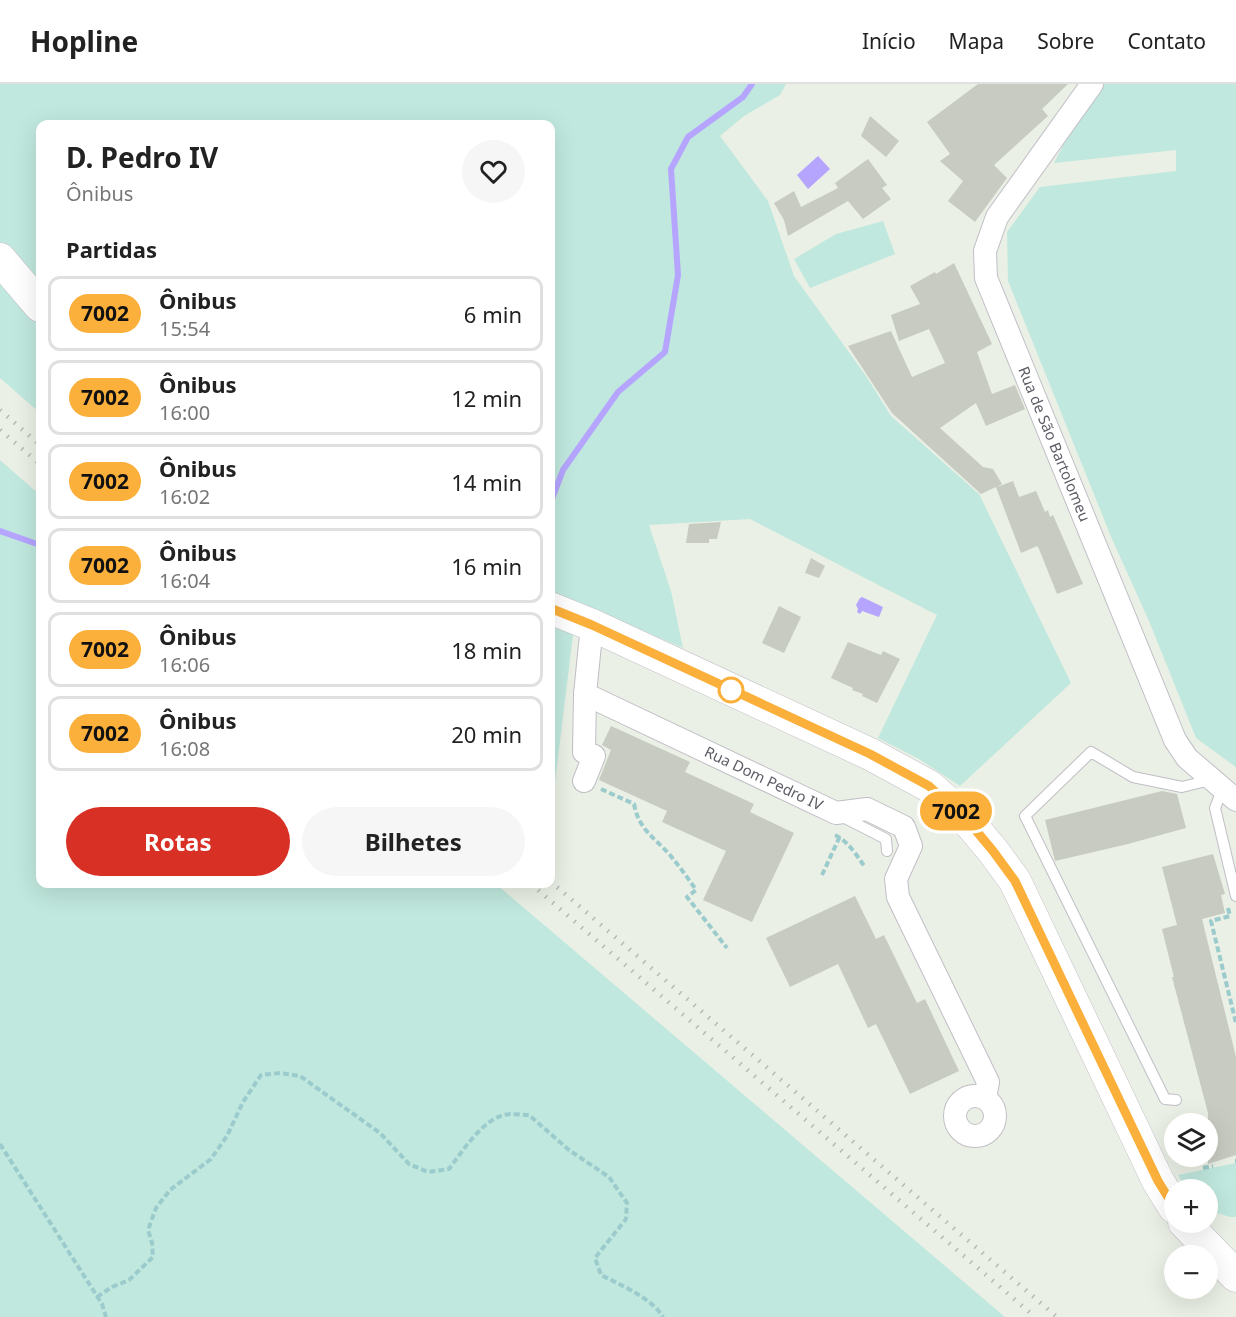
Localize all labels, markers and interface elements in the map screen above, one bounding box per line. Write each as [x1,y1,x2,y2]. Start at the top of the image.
text: Hopline [30,22,138,60]
text: Início [862,27,916,55]
text: Mapa [949,27,1004,55]
text: Sobre [1037,27,1094,55]
text: Contato [1127,27,1206,55]
text: D. Pedro IV [66,138,218,176]
button: heart [462,140,525,203]
text: Ônibus [66,180,133,207]
text: Partidas [66,234,157,264]
text: Ônibus [159,285,237,315]
text: 7002 [81,299,129,327]
text: 6 min [464,299,522,329]
text: 15:54 [159,315,210,342]
street label: Rua de São Bartolomeu [1014,363,1096,524]
text: Ônibus [159,369,237,399]
text: 7002 [81,383,129,411]
text: 12 min [451,383,522,413]
text: 16:00 [159,399,210,426]
text: Ônibus [159,453,237,483]
text: 7002 [81,467,129,495]
text: 14 min [451,467,522,497]
text: 16:02 [159,483,210,510]
text: Ônibus [159,537,237,567]
text: 7002 [81,551,129,579]
text: 16 min [451,551,522,581]
text: 16:04 [159,567,210,594]
text: Ônibus [159,621,237,651]
text: 7002 [81,635,129,663]
text: 18 min [451,635,522,665]
text: 16:06 [159,651,210,678]
unlabelled marker [718,677,744,703]
text: Ônibus [159,705,237,735]
text: 7002 [81,719,129,747]
text: 20 min [451,719,522,749]
text: 16:08 [159,735,210,762]
street label: Rua Dom Pedro IV [702,741,826,814]
line badge: 7002 [914,792,998,830]
text: 7002 [932,797,980,825]
button: Rotas [66,807,290,876]
button: Bilhetes [302,807,525,876]
map controls [1164,1113,1218,1299]
button: layers [1164,1113,1218,1167]
button: + [1164,1179,1218,1233]
button: − [1164,1245,1218,1299]

